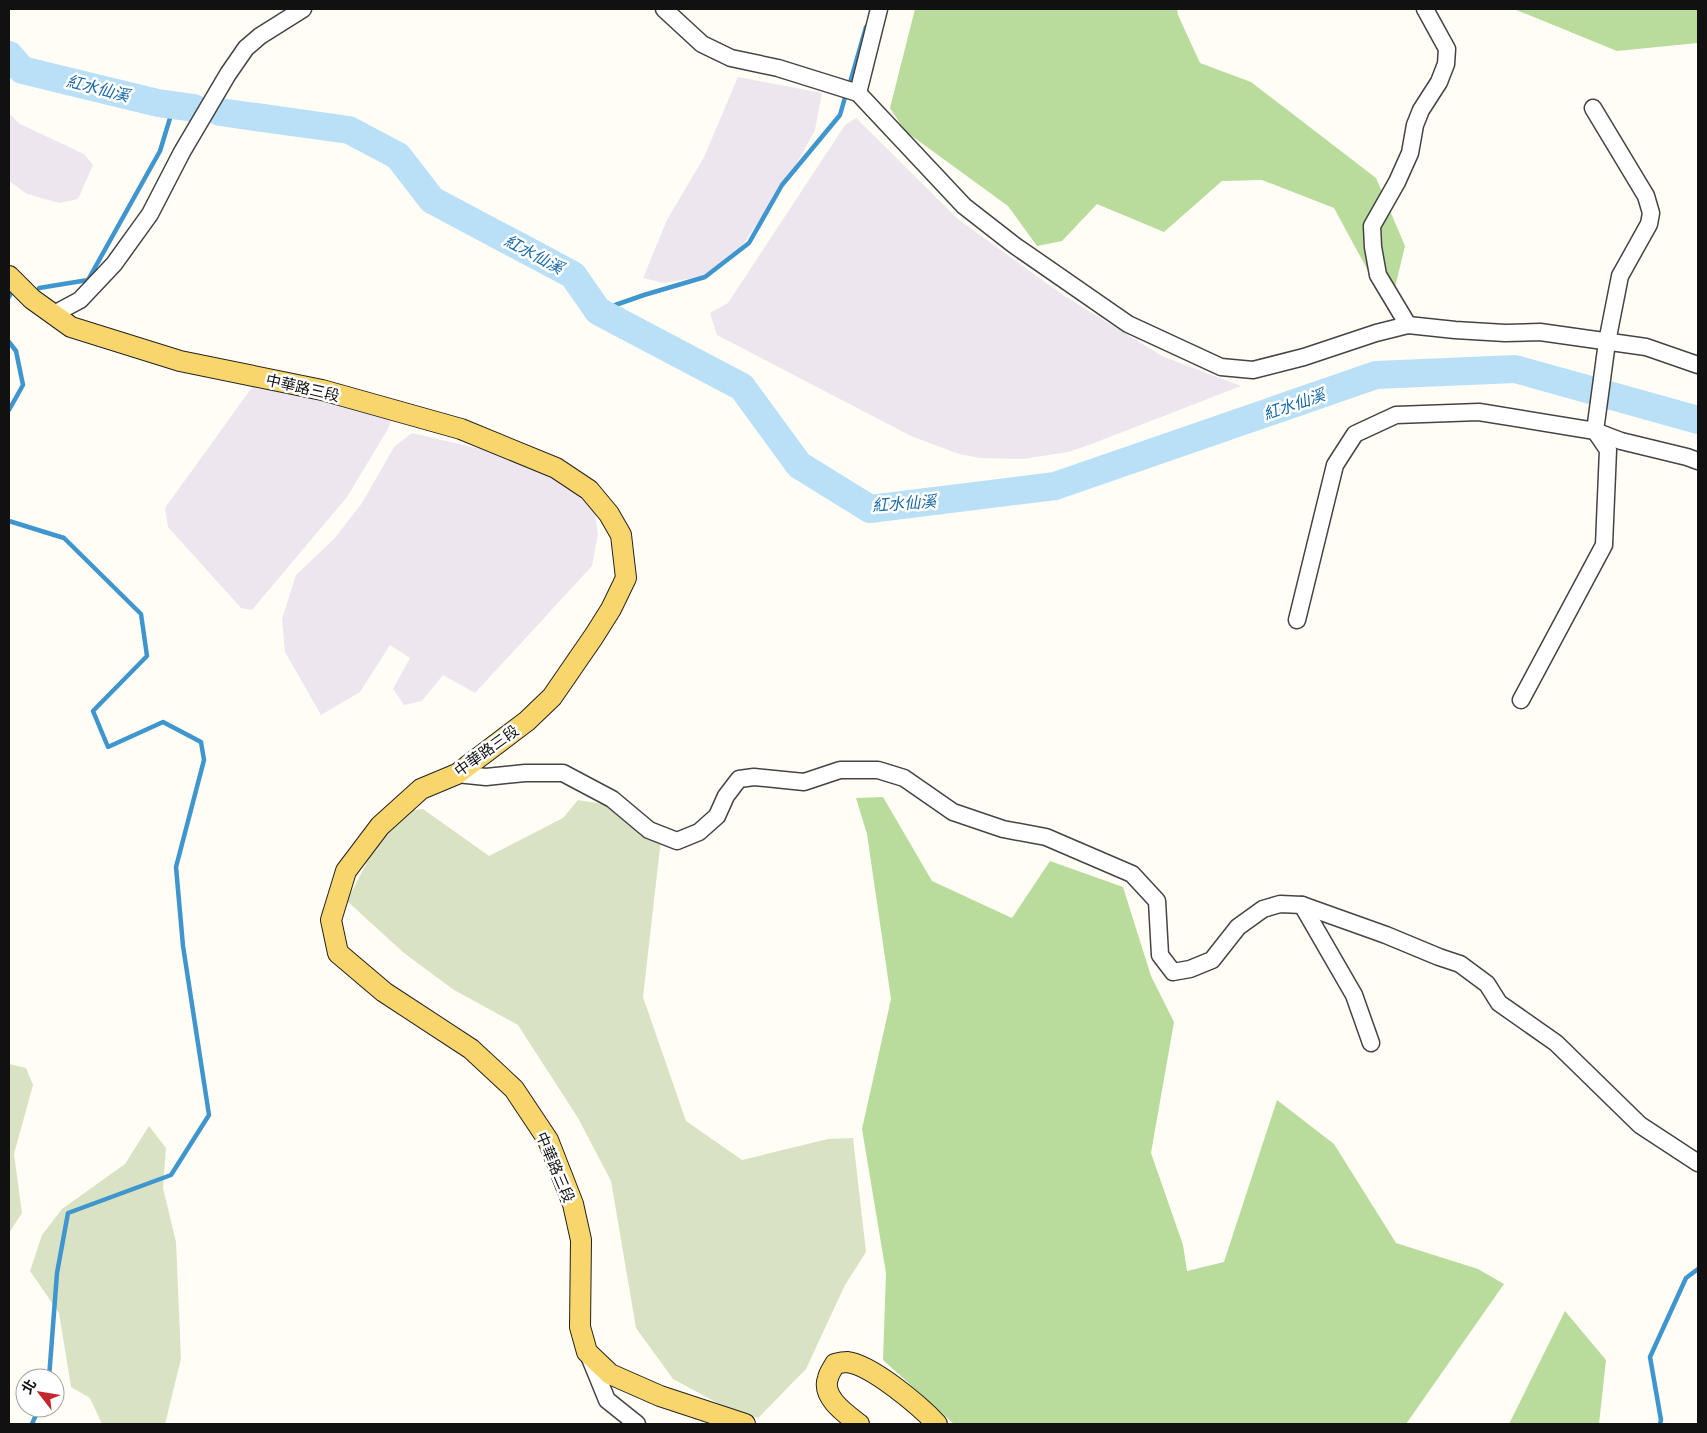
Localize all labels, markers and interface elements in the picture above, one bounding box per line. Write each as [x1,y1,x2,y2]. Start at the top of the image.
water label: 紅水仙溪 [64,70,134,107]
water label: 紅水仙溪 [501,229,569,280]
street label: 中華路三段 [264,369,342,405]
water label: 紅水仙溪 [1260,383,1330,425]
water label: 紅水仙溪 [871,490,939,516]
street label: 中華路三段 [450,720,522,780]
street label: 中華路三段 [532,1129,580,1205]
north arrow [15,1368,65,1418]
text: 北 [17,1375,40,1397]

